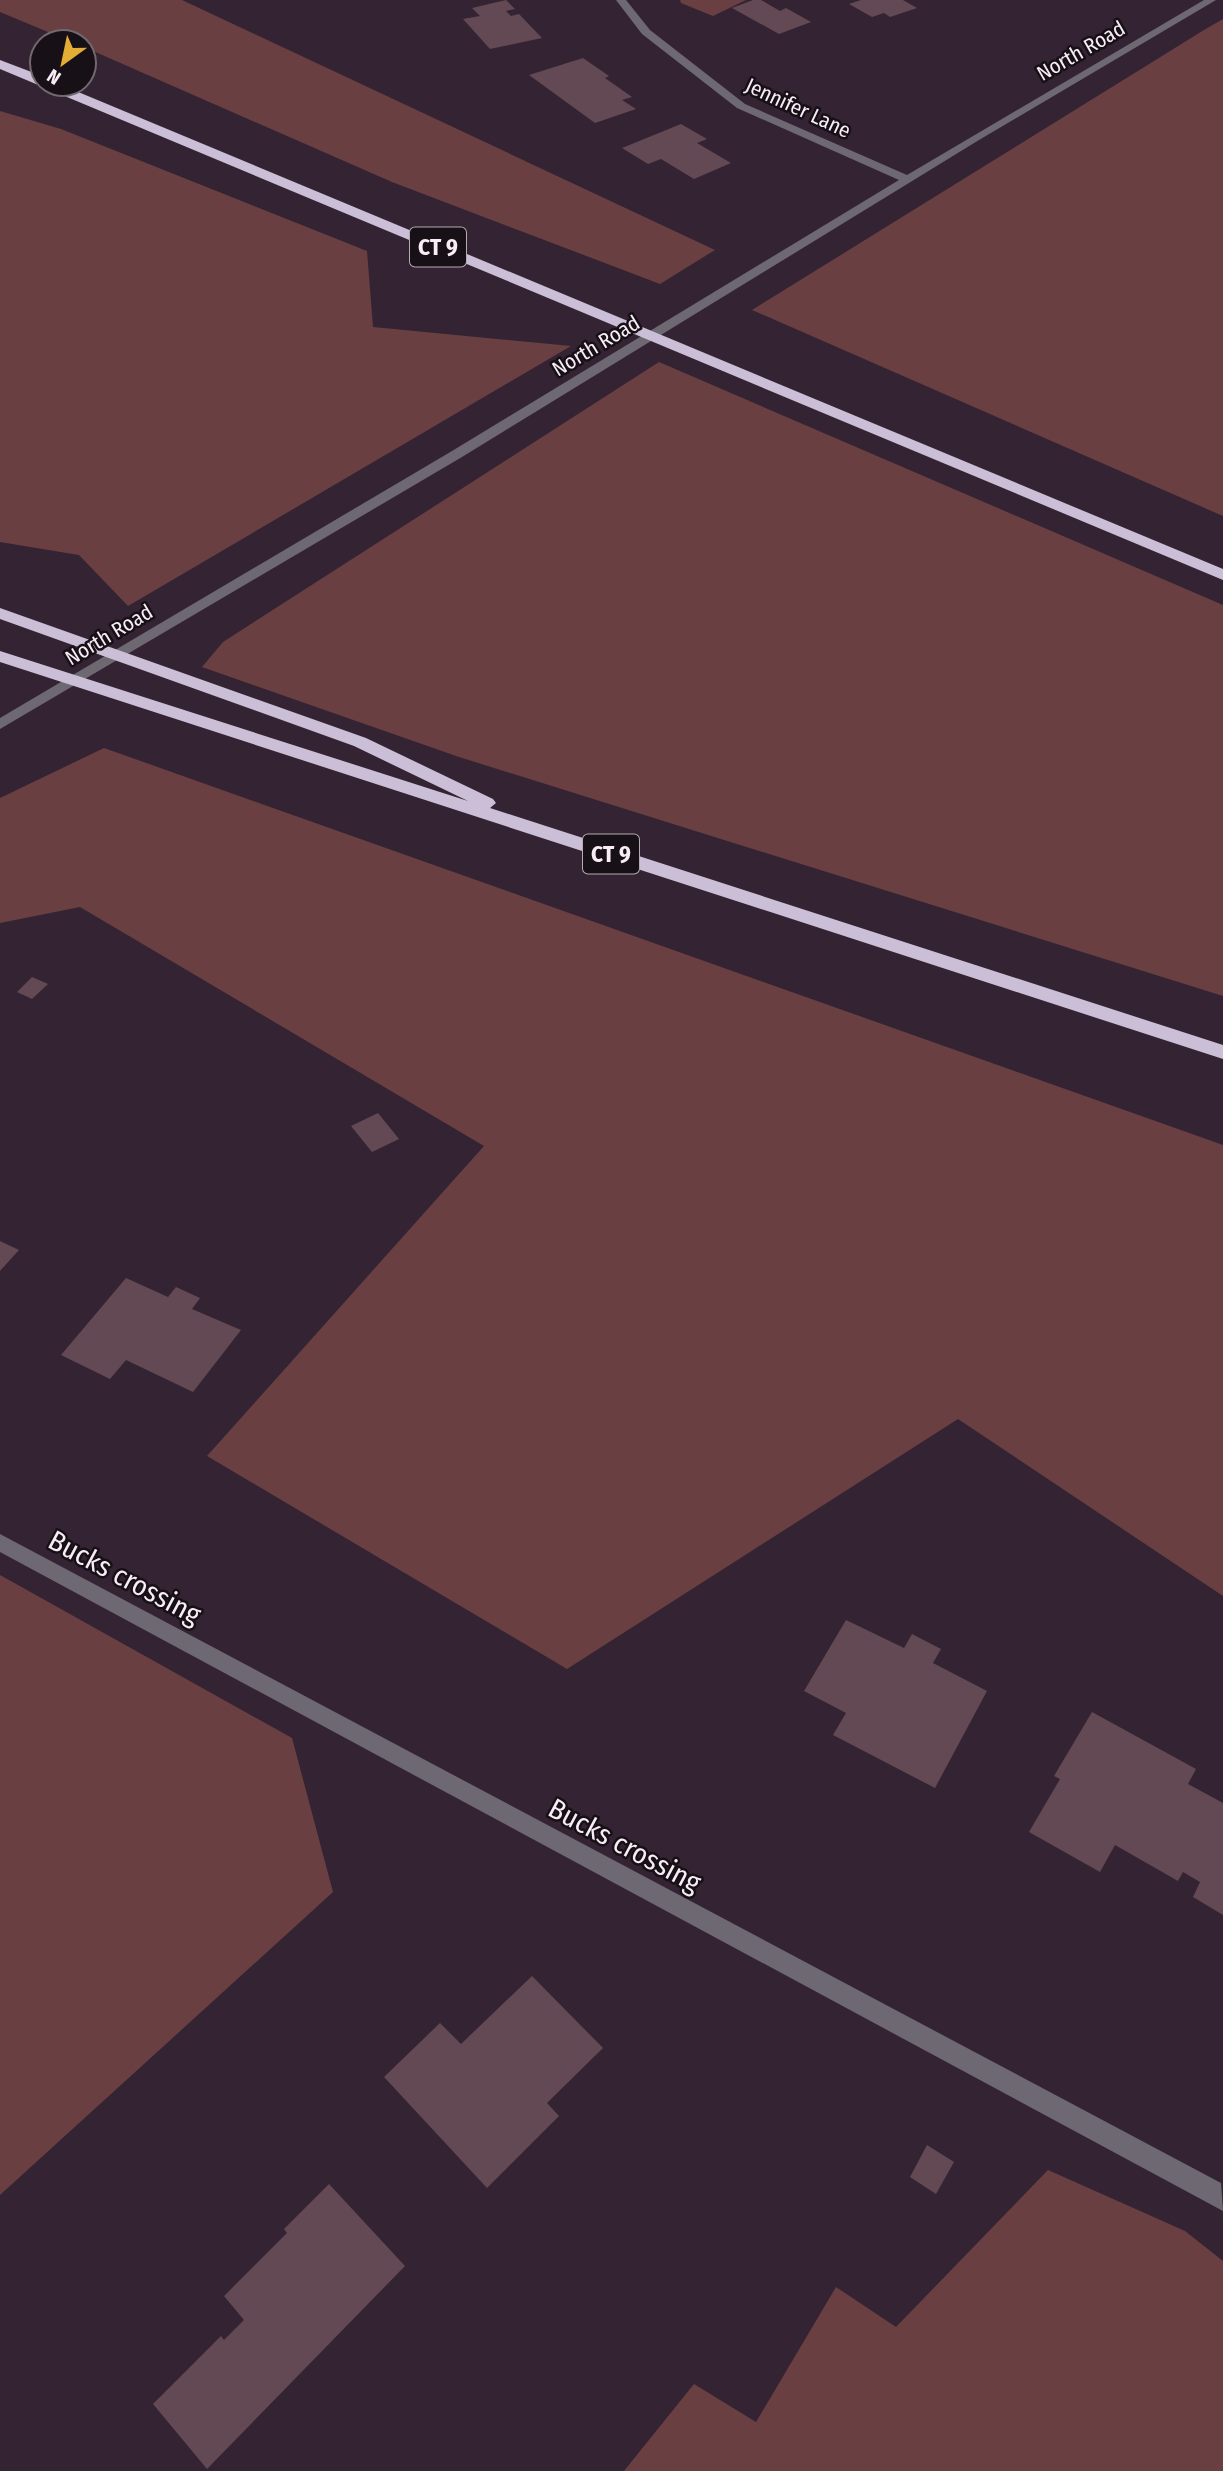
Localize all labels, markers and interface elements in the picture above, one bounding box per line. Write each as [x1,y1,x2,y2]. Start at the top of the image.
street label: North Road [1032,15,1130,87]
north arrow [28,28,98,98]
text: N [43,64,65,90]
street label: Jennifer Lane [741,72,855,144]
road number: CT 9 [410,228,466,266]
street label: North Road [548,310,644,382]
street label: North Road [61,599,157,671]
road number: CT 9 [583,834,639,874]
street label: Bucks crossing [43,1524,207,1632]
street label: Bucks crossing [543,1792,707,1900]

